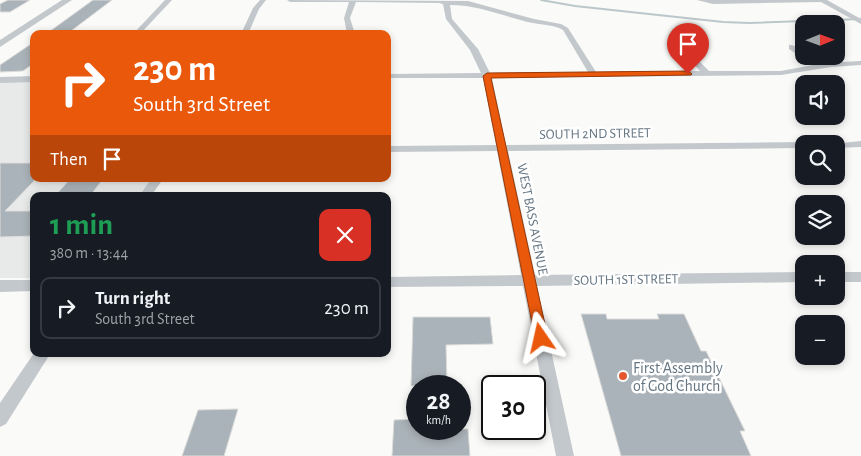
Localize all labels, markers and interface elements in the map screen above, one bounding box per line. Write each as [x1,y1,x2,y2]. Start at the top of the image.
north arrow [795,15,845,65]
map controls [795,15,845,365]
pin [667,23,709,74]
icon: arrive [674,30,702,58]
icon: right [50,50,115,115]
text: 230 m [133,52,216,87]
button: sound [795,75,845,125]
text: South 3rd Street [133,93,270,115]
street label: SOUTH 2ND STREET [539,126,651,142]
button: search [795,135,845,185]
icon: arrive [98,145,126,173]
text: Then [50,150,88,169]
street label: WEST BASS AVENUE [514,162,550,276]
button: layers [795,195,845,245]
button: close [319,209,371,261]
text: 1 min [50,210,113,240]
text: 380 m · 13:44 [50,245,128,261]
button: + [795,255,845,305]
street label: SOUTH 1ST STREET [574,272,679,288]
text: Turn right [95,289,170,308]
icon: right [52,294,80,322]
text: 230 m [324,299,369,318]
text: South 3rd Street [95,311,195,327]
position arrow [514,311,566,363]
button: − [795,315,845,365]
place label: First Assembly of God Church [633,360,723,394]
marker: First Assembly of God Church [617,370,629,382]
speed limit sign: 30 [481,375,546,440]
text: 28 [426,389,451,414]
text: km/h [426,414,451,426]

